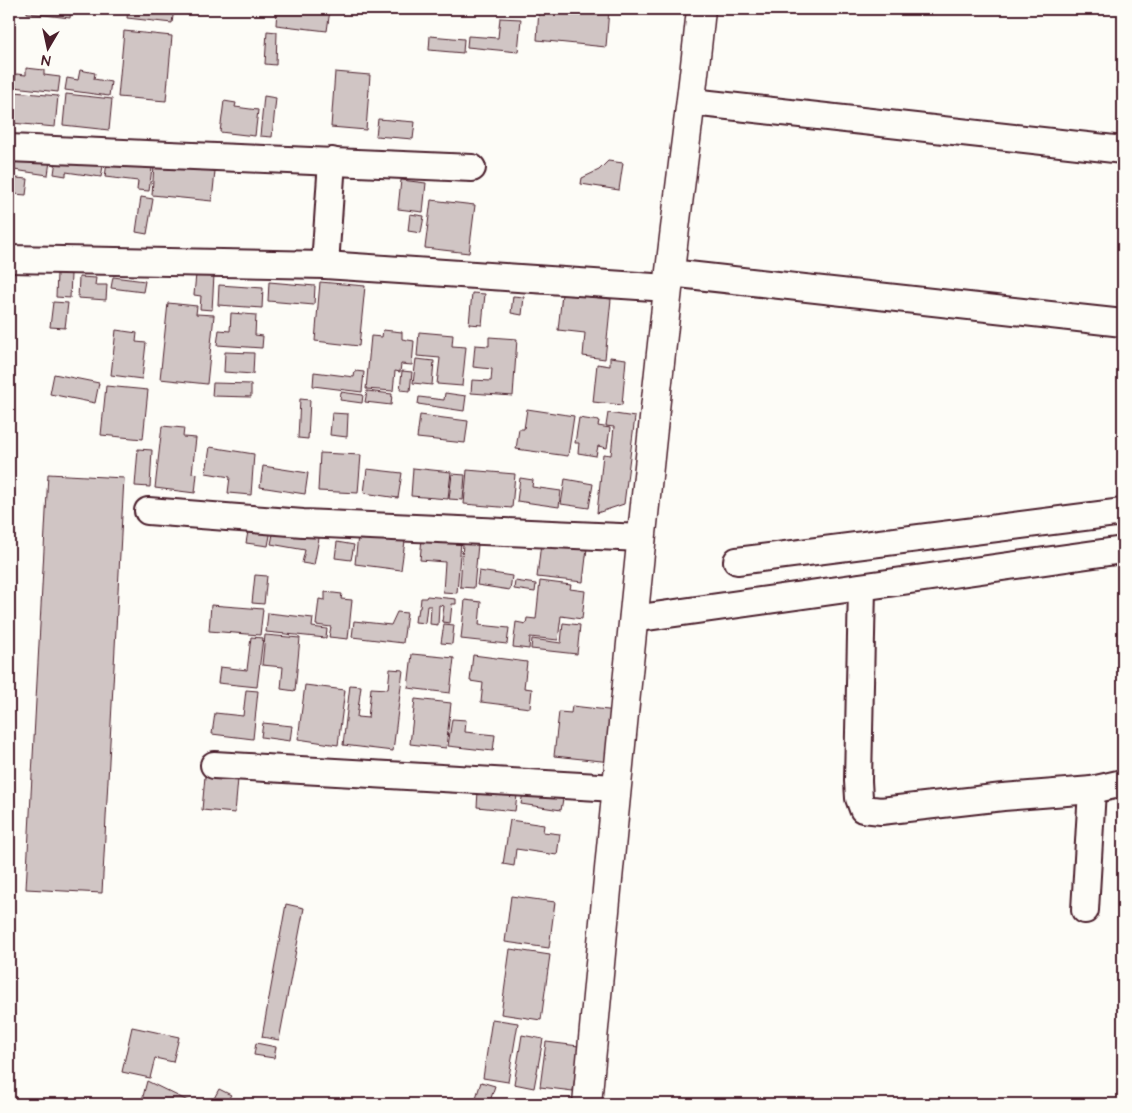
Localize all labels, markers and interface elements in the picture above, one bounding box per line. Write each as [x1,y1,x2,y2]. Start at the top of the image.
north arrow [22,22,72,72]
text: N [40,49,52,70]

